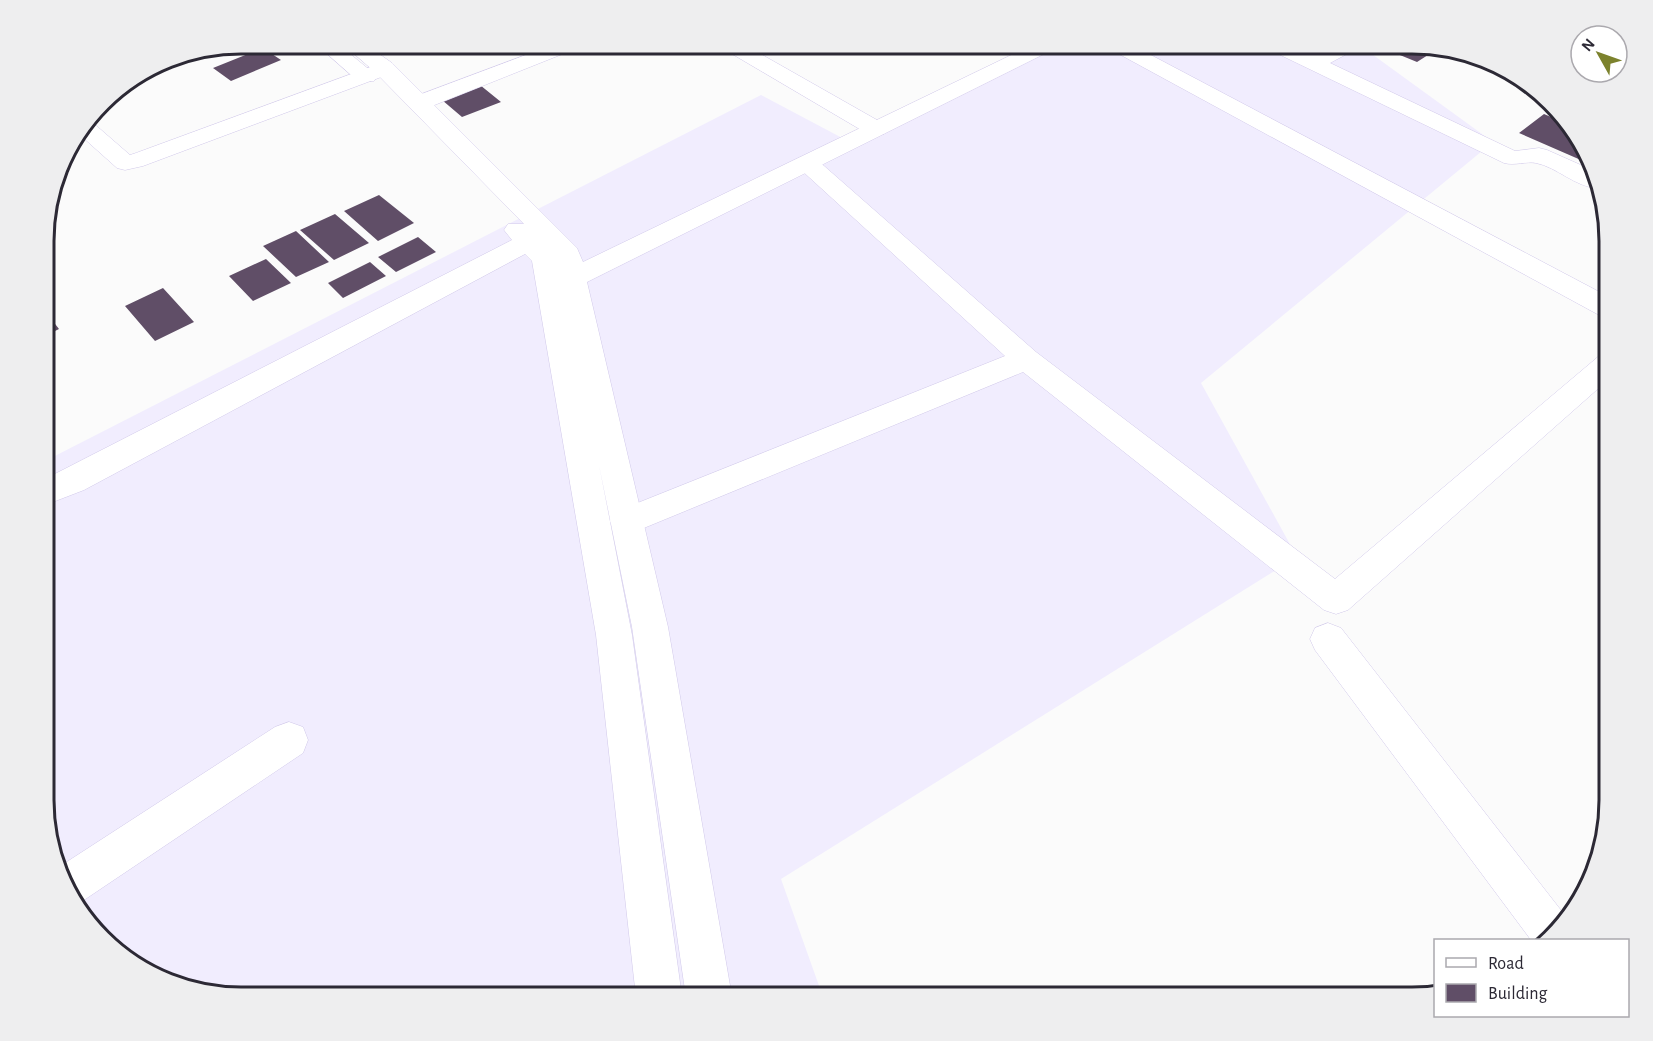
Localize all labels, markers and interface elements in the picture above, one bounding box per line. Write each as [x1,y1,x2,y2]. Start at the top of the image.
north arrow [1569,24,1629,84]
text: N [1579,36,1598,54]
legend [1434,939,1629,1017]
text: Road [1488,955,1524,973]
text: Building [1488,985,1548,1003]

